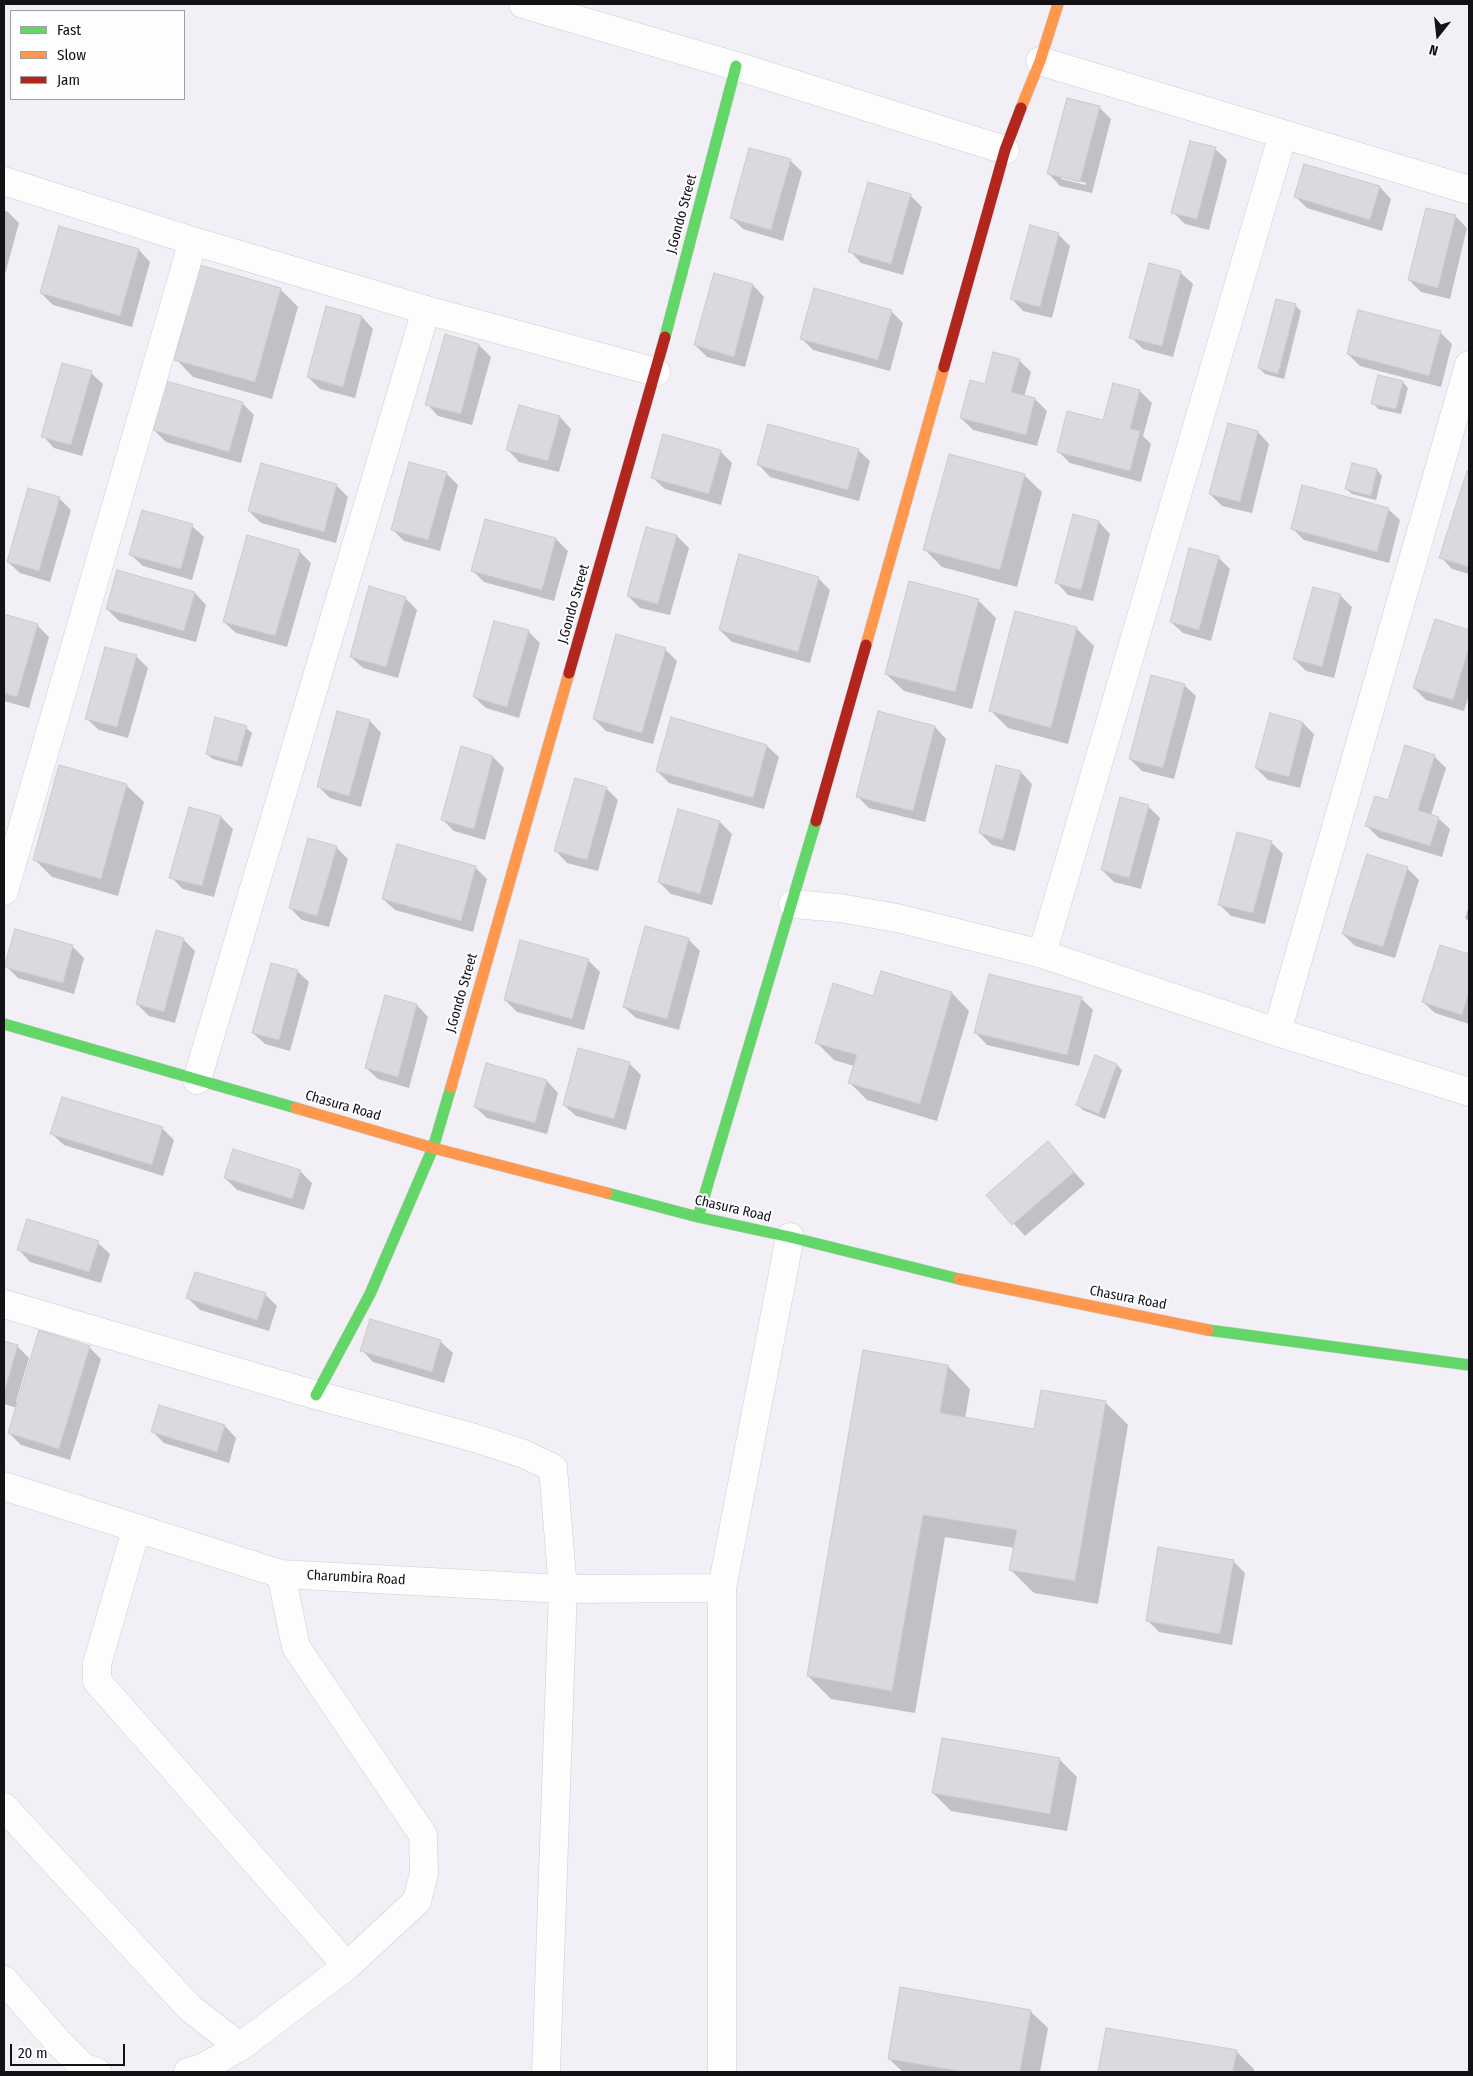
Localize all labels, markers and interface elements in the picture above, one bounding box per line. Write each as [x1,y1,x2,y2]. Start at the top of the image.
legend [10,10,185,100]
north arrow [1413,10,1463,60]
text: Fast [57,21,81,39]
text: N [1427,41,1440,59]
text: Slow [57,46,86,64]
text: Jam [57,71,80,89]
street label: J.Gondo Street [663,172,701,256]
street label: J.Gondo Street [555,562,593,646]
street label: J.Gondo Street [443,951,481,1035]
street label: Chasura Road [303,1087,383,1125]
street label: Chasura Road [693,1192,773,1226]
street label: Chasura Road [1088,1282,1168,1314]
street label: Charumbira Road [306,1567,406,1589]
scale bar [12,2034,128,2066]
text: 20 m [18,2044,48,2062]

